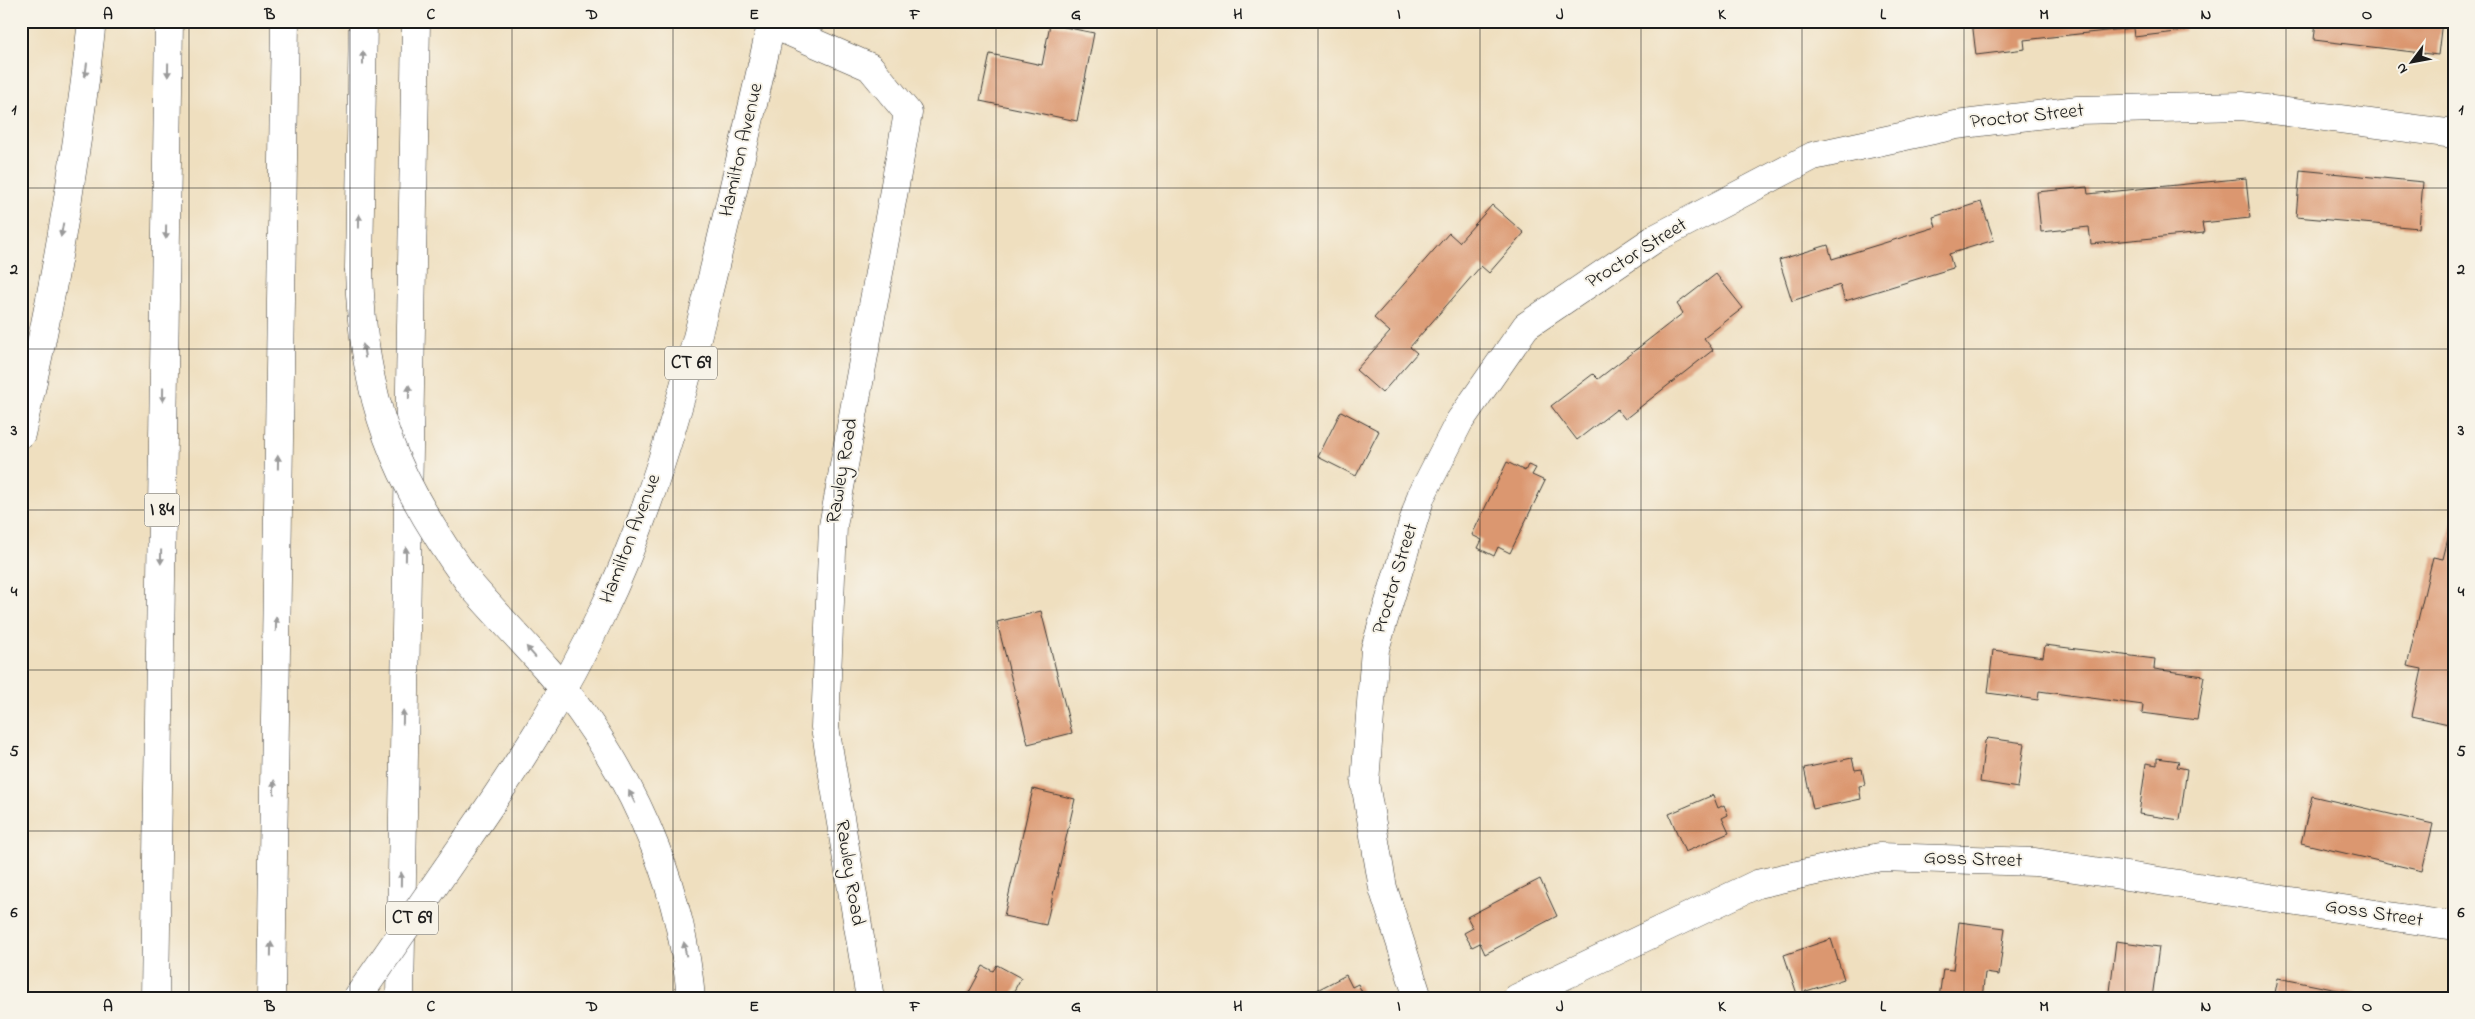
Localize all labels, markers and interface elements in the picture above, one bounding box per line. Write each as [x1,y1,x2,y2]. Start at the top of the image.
text: A [103,3,113,27]
text: B [264,3,276,27]
text: C [427,3,436,27]
text: D [585,3,598,27]
text: E [749,3,759,27]
text: F [909,3,921,27]
text: G [1071,3,1081,27]
text: H [1233,3,1243,27]
text: I [1397,3,1401,27]
text: J [1556,3,1564,27]
text: K [1718,3,1727,27]
text: L [1880,3,1887,27]
text: M [2039,3,2049,27]
text: N [2201,3,2212,27]
text: O [2362,3,2373,27]
north arrow [2388,38,2438,88]
one-way arrow [359,50,367,66]
text: N [2391,59,2414,78]
one-way arrow [82,62,90,78]
one-way arrow [164,62,172,78]
street label: Hamilton Avenue [712,80,772,220]
street label: Proctor Street [1969,97,2086,137]
text: 1 [11,98,17,122]
text: 1 [2458,98,2464,122]
street label: Proctor Street [1581,211,1694,297]
one-way arrow [356,212,364,228]
one-way arrow [58,223,66,239]
one-way arrow [162,225,170,241]
text: 2 [9,258,18,282]
text: 2 [2456,258,2465,282]
one-way arrow [360,342,368,358]
road number: CT 69 [665,346,717,379]
one-way arrow [405,383,413,399]
one-way arrow [159,387,167,403]
street label: Rawley Road [819,416,867,526]
text: 3 [10,419,18,443]
text: 3 [2457,419,2465,443]
one-way arrow [275,453,283,469]
street label: Hamilton Avenue [593,470,669,608]
road number: I 84 [144,494,180,526]
street label: Proctor Street [1365,520,1427,638]
one-way arrow [402,546,410,562]
one-way arrow [157,550,165,566]
text: 4 [10,580,18,604]
text: 4 [2457,580,2465,604]
one-way arrow [272,616,280,632]
one-way arrow [525,647,537,659]
one-way arrow [399,708,407,724]
text: 5 [9,740,19,764]
text: 5 [2456,740,2466,764]
one-way arrow [270,778,278,794]
one-way arrow [628,790,636,804]
street label: Rawley Road [826,818,872,928]
street label: Goss Street [1923,844,2023,876]
one-way arrow [397,871,405,887]
street label: Goss Street [2323,892,2425,936]
text: 6 [9,901,18,925]
road number: CT 69 [386,901,438,934]
text: 6 [2456,901,2465,925]
one-way arrow [268,941,276,957]
one-way arrow [681,941,689,957]
text: A [103,995,113,1019]
text: B [264,995,276,1019]
text: C [427,995,436,1019]
text: D [585,995,598,1019]
text: E [749,995,759,1019]
text: F [909,995,921,1019]
text: G [1071,995,1081,1019]
text: H [1233,995,1243,1019]
text: I [1397,995,1401,1019]
text: J [1556,995,1564,1019]
text: K [1718,995,1727,1019]
text: L [1880,995,1887,1019]
text: M [2039,995,2049,1019]
text: N [2201,995,2212,1019]
text: O [2362,995,2373,1019]

